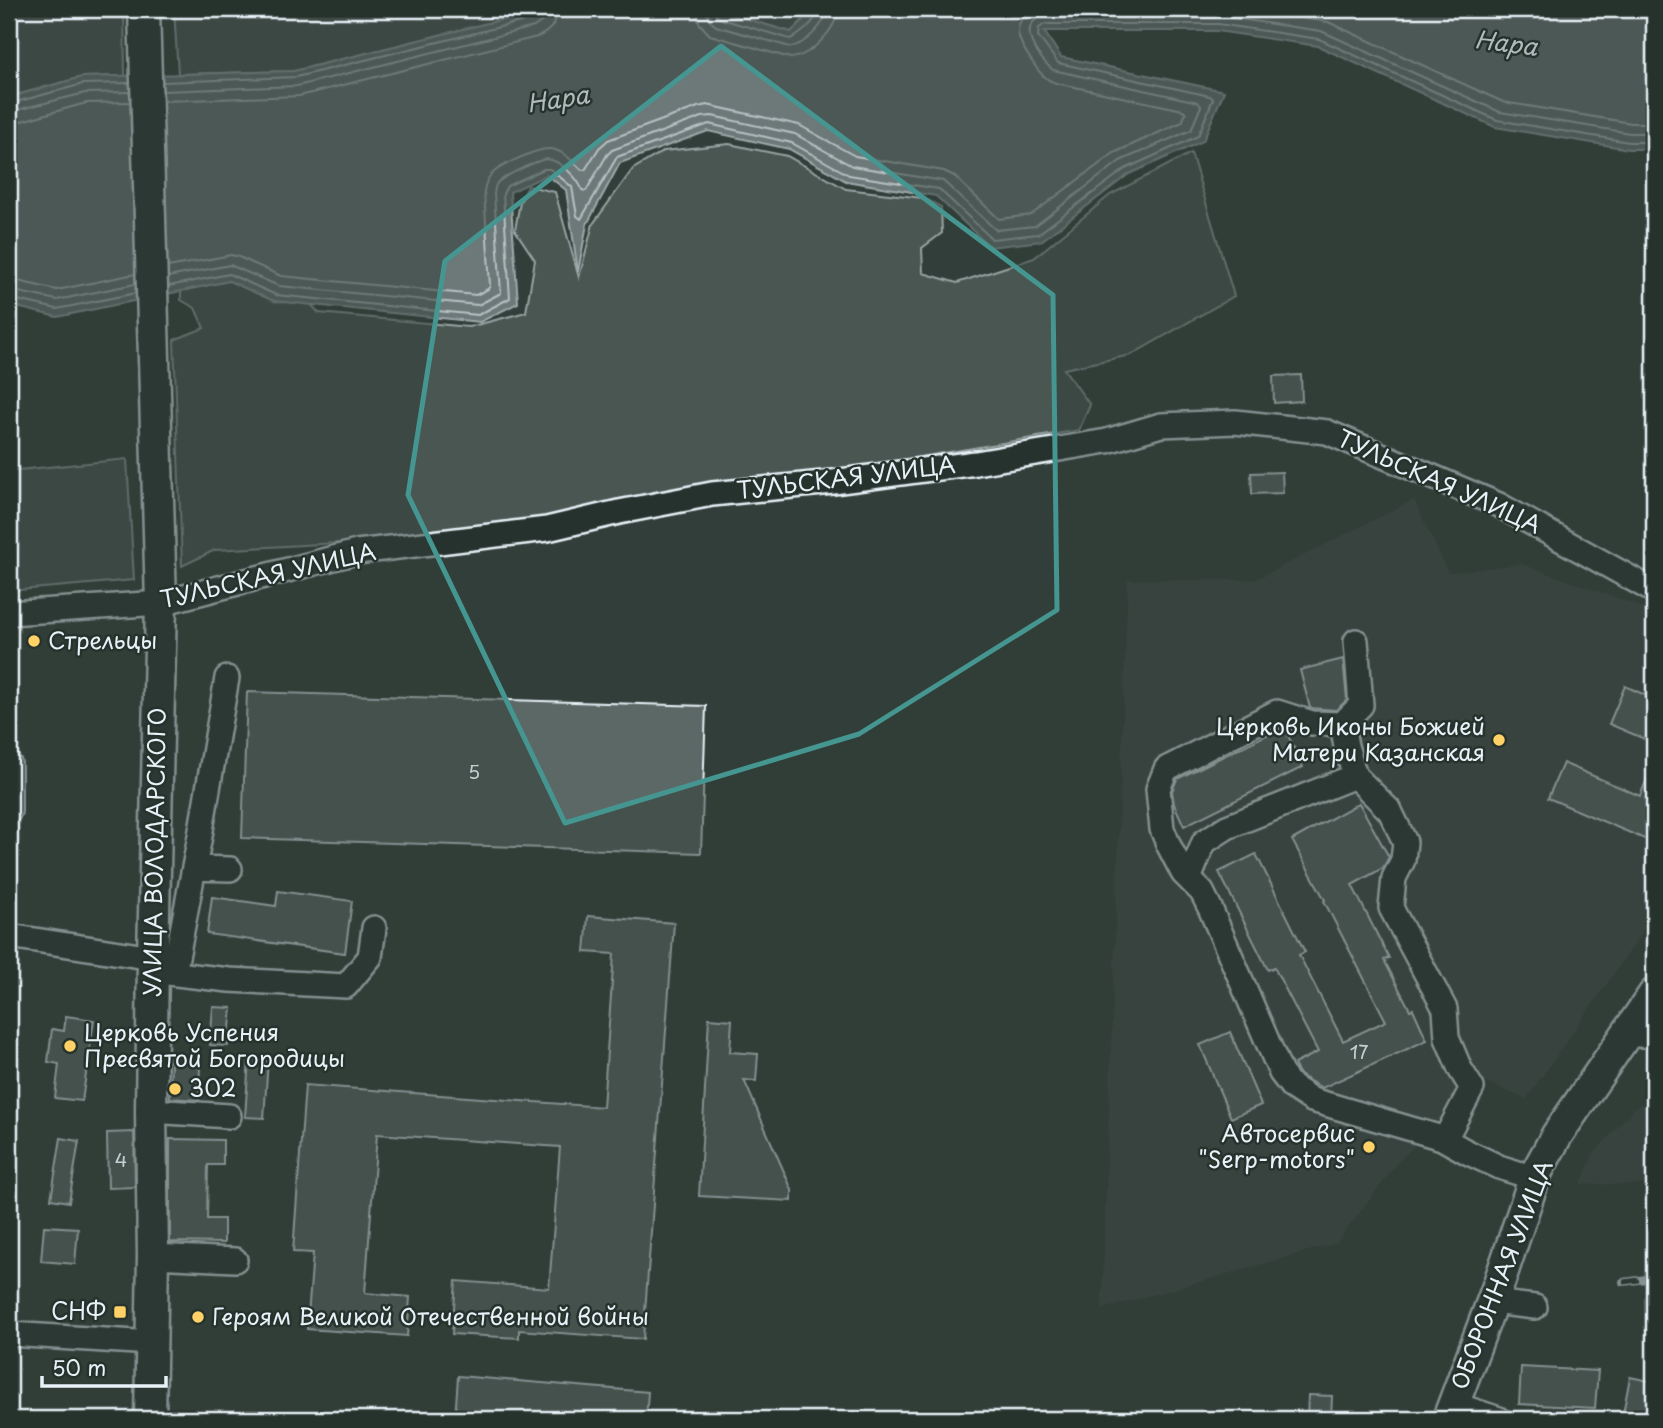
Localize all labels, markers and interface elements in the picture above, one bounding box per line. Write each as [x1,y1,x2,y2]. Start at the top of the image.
water label: Нара [1473,20,1540,64]
water label: Нара [524,75,592,121]
street label: ТУЛЬСКАЯ УЛИЦА [1332,420,1547,541]
street label: ТУЛЬСКАЯ УЛИЦА [734,446,957,507]
street label: ТУЛЬСКАЯ УЛИЦА [156,533,379,616]
place label: Стрельцы [48,622,157,657]
marker: Стрельцы [26,633,42,649]
street label: УЛИЦА ВОЛОДАРСКОГО [133,707,174,997]
place label: Церковь Иконы Божией Матери Казанская [1216,708,1485,769]
marker: Церковь Иконы Божией Матери Казанская [1491,732,1507,748]
house number: 5 [468,757,480,785]
place label: Церковь Успения Пресвятой Богородицы [84,1014,345,1075]
house number: 17 [1350,1037,1368,1065]
marker: Церковь Успения Пресвятой Богородицы [62,1038,78,1054]
place label: 302 [189,1070,237,1105]
marker: 302 [167,1081,183,1097]
place label: Автосервис "Serp-motors" [1198,1115,1355,1176]
marker: Автосервис "Serp-motors" [1361,1139,1377,1155]
house number: 4 [115,1145,127,1173]
street label: ОБОРОННАЯ УЛИЦА [1441,1154,1561,1394]
place label: СНФ [51,1293,106,1328]
place label: Героям Великой Отечественной войны [212,1298,649,1333]
marker: СНФ [112,1304,128,1320]
marker: Героям Великой Отечественной войны [190,1309,206,1325]
scale bar [42,1344,166,1388]
text: 50 m [52,1351,106,1383]

